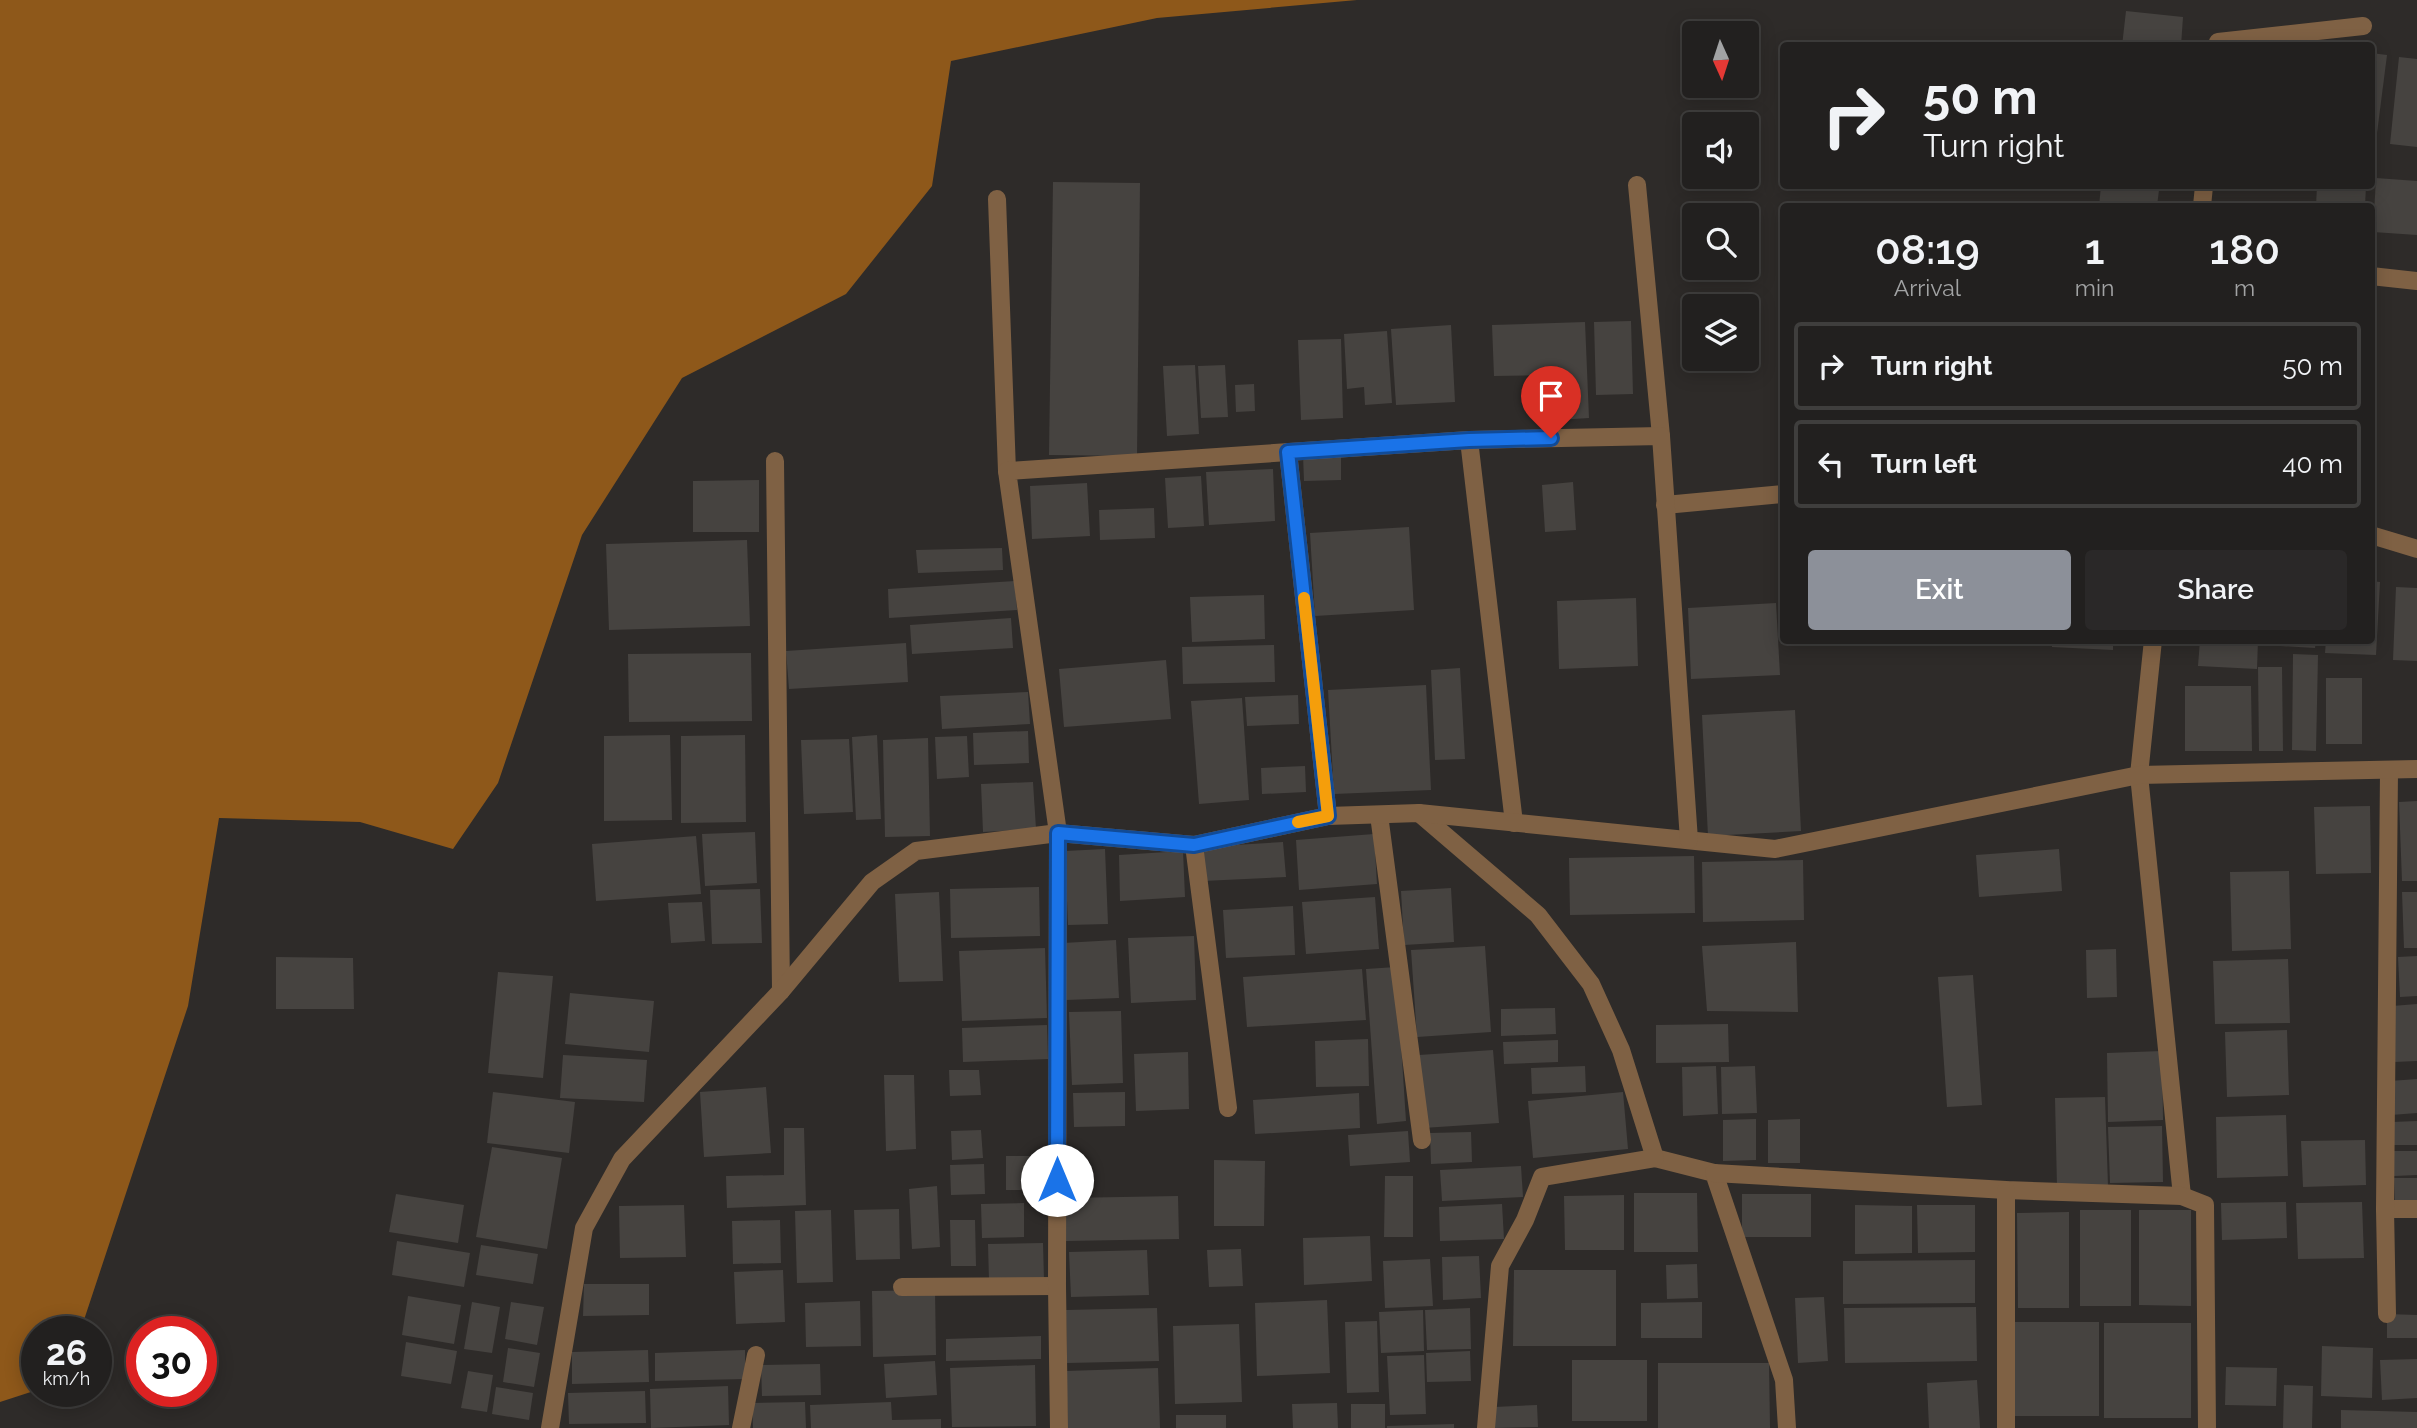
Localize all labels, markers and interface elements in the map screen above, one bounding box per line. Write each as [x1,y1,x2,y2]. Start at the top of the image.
north arrow [1682,21,1759,98]
map controls [1682,21,1759,371]
text: 50 m [1923,68,2038,125]
icon: right [1808,70,1899,161]
button: sound [1682,112,1759,189]
text: Turn right [1923,127,2064,164]
button: search [1682,203,1759,280]
text: 08:19 [1875,225,1980,274]
text: 1 [2085,225,2104,274]
text: 180 [2209,225,2280,274]
text: Arrival [1894,274,1961,301]
text: min [2075,274,2114,301]
text: m [2234,274,2255,301]
button: layers [1682,294,1759,371]
icon: right [1812,347,1850,385]
text: Turn right [1871,351,1992,381]
text: 50 m [2282,351,2343,381]
pin [1521,366,1581,438]
icon: arrive [1532,377,1570,415]
icon: left [1812,445,1850,483]
text: Turn left [1871,449,1977,479]
text: 40 m [2282,449,2343,479]
button: Exit [1808,550,2071,630]
button: Share [2085,550,2347,630]
position arrow [1020,1143,1094,1217]
speed limit sign: 30 [126,1316,217,1407]
text: 26 [46,1332,87,1373]
text: km/h [43,1368,90,1389]

